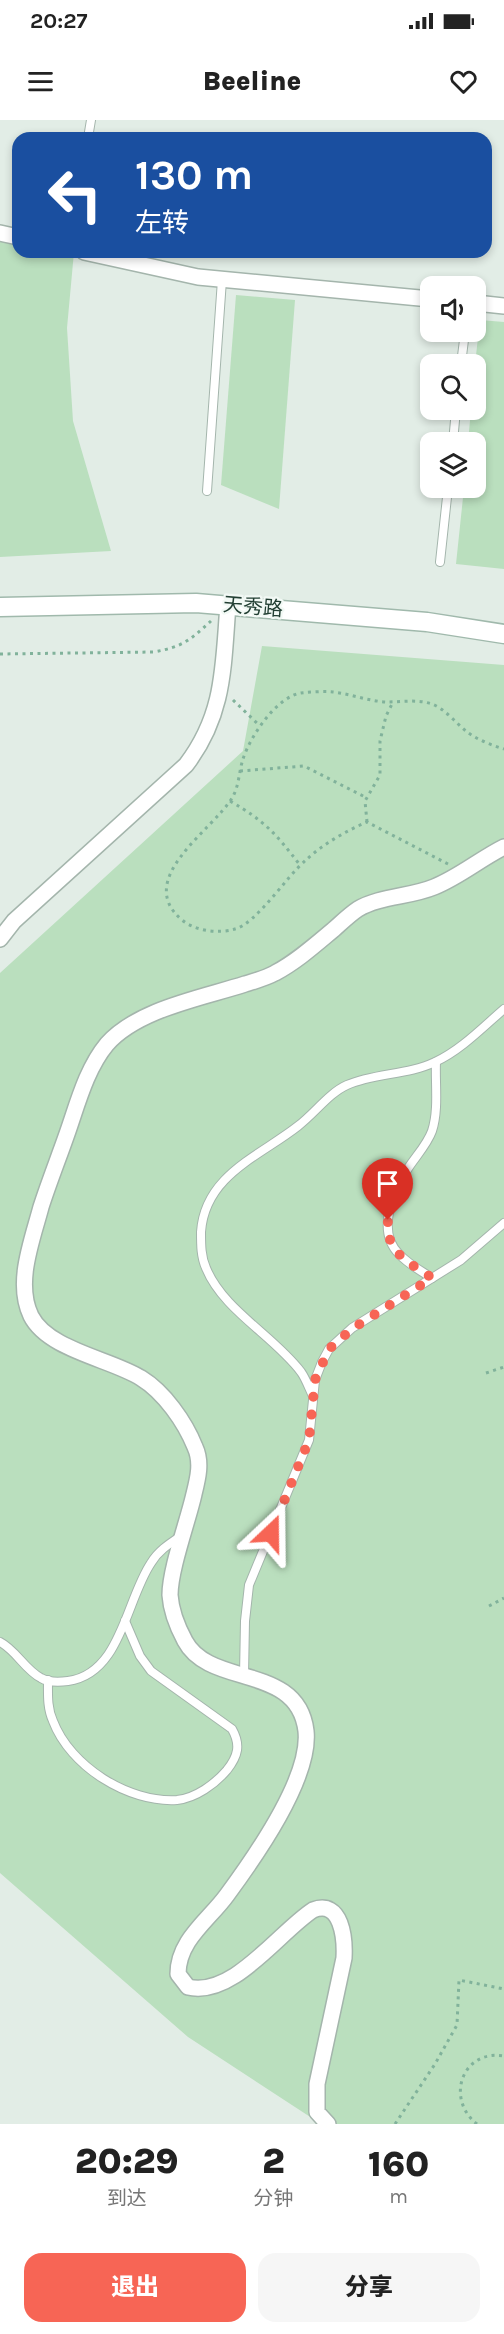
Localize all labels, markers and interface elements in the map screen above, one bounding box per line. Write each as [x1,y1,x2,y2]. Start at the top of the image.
text: 20:27 [30,8,87,34]
icon: menu [24,65,57,98]
text: Beeline [203,65,301,97]
icon: heart [447,65,480,98]
text: 130 m [135,150,253,200]
icon: left [36,156,114,234]
text: 左转 [135,207,189,239]
map controls [420,276,486,498]
button: sound [420,276,486,342]
button: search [420,354,486,420]
button: layers [420,432,486,498]
street label: 天秀路 [222,593,284,621]
pin [362,1158,413,1220]
icon: arrive [371,1167,404,1200]
position arrow [239,1501,303,1565]
text: 20:29 [75,2140,179,2182]
text: 2 [262,2140,285,2182]
text: 160 [368,2143,429,2185]
text: m [389,2185,408,2208]
text: 到达 [107,2187,147,2210]
text: 分钟 [253,2187,293,2210]
button: 退出 [24,2253,246,2322]
button: 分享 [258,2253,480,2322]

